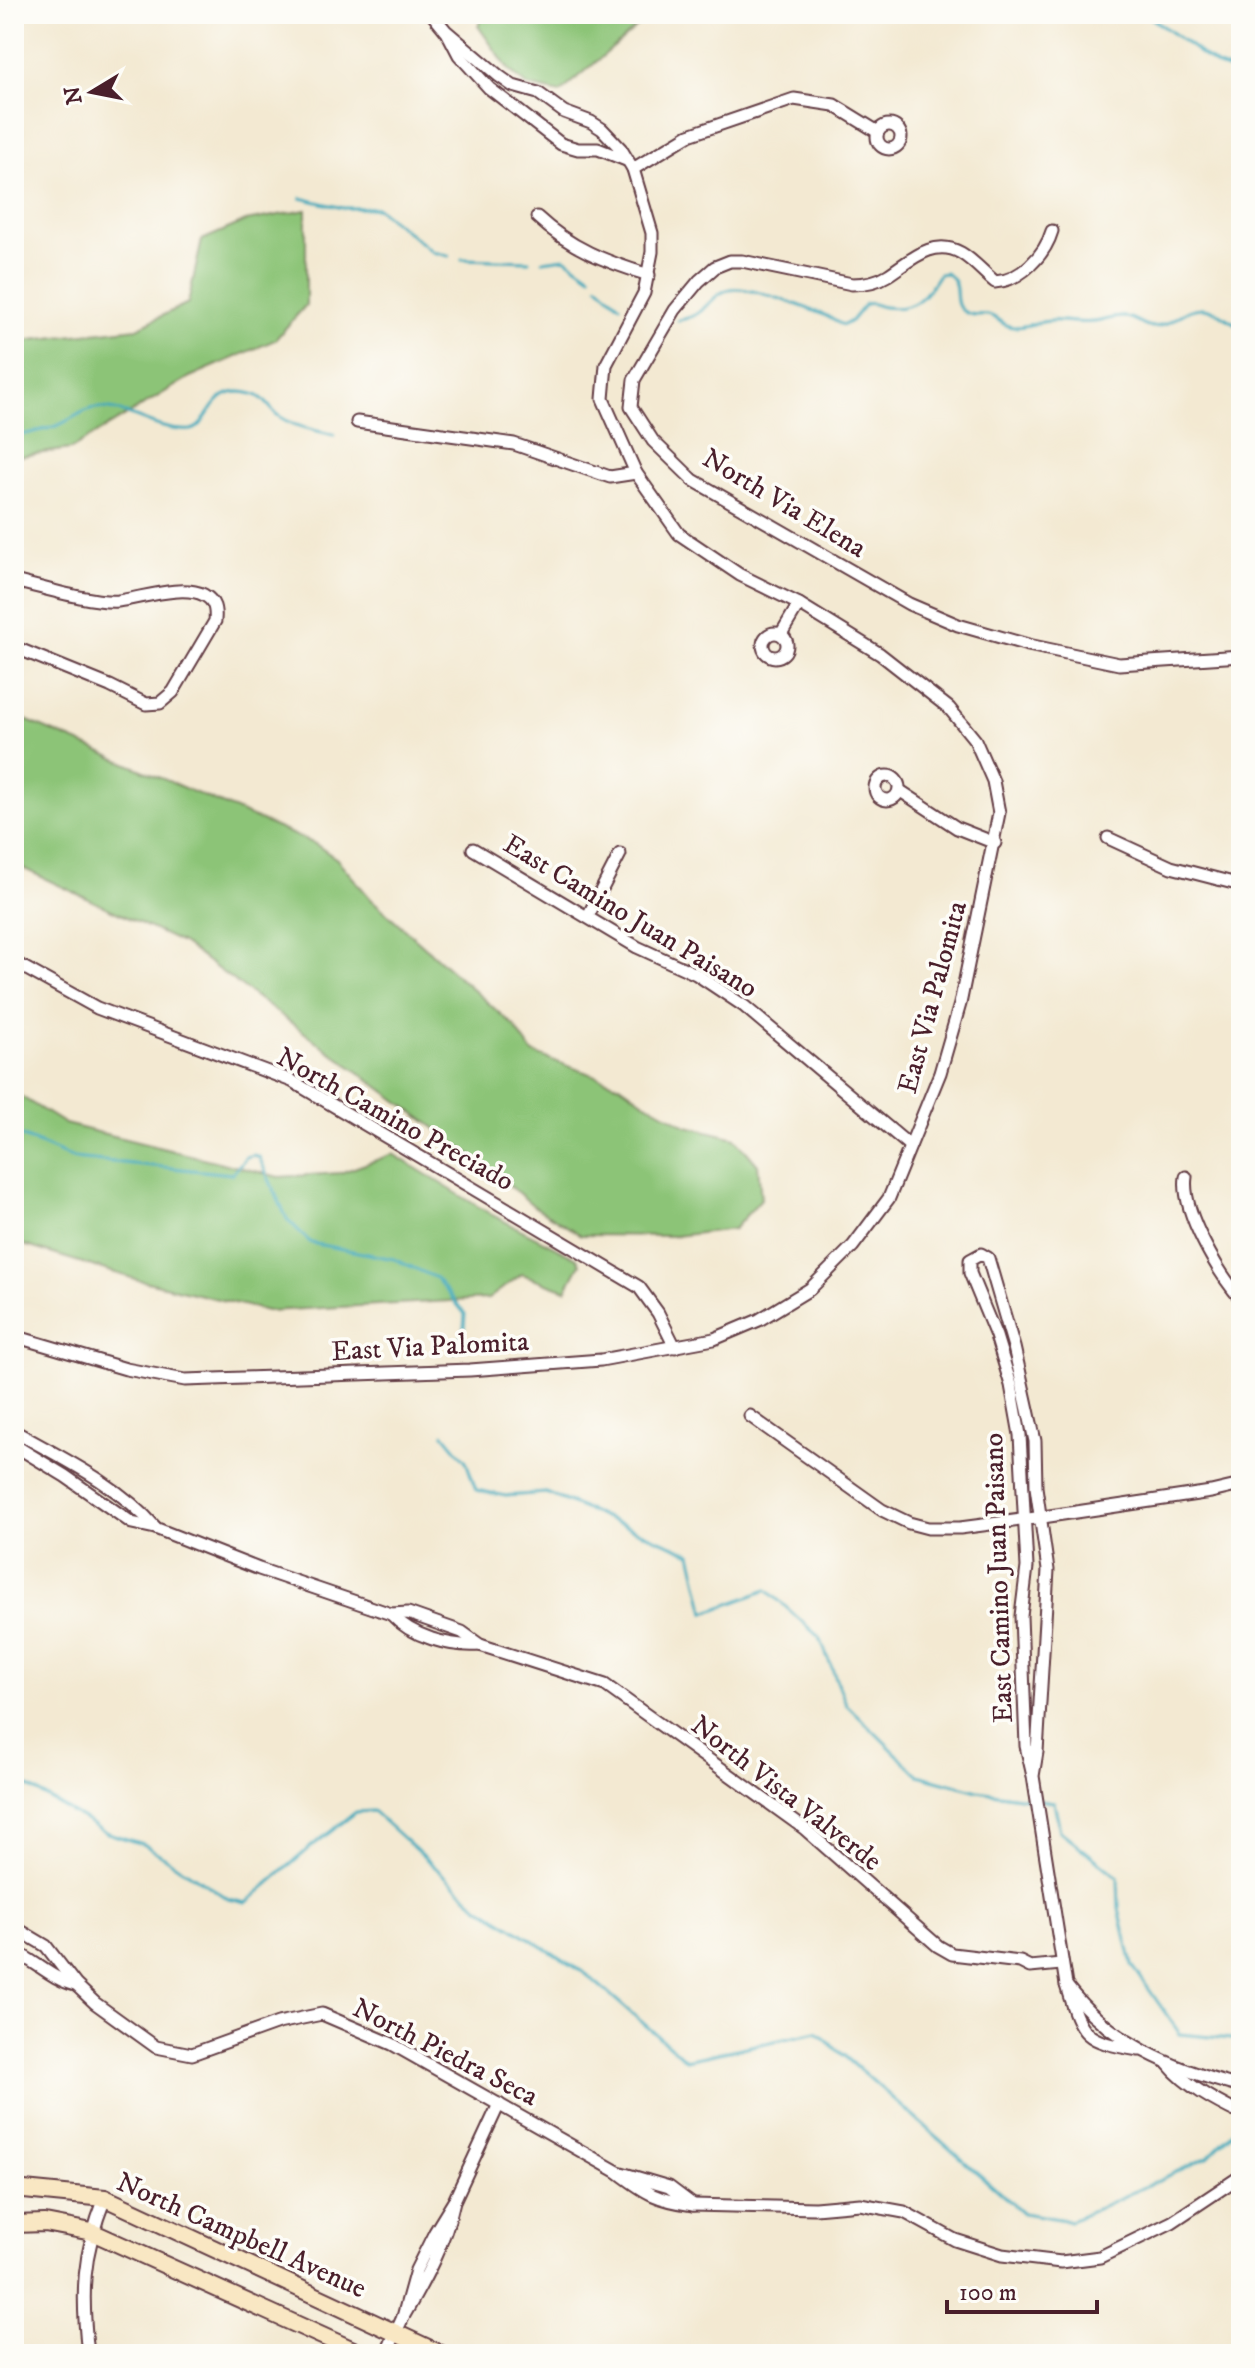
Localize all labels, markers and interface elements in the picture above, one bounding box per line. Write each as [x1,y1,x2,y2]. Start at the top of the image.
north arrow [52,52,132,132]
text: N [59,84,89,106]
street label: North Via Elena [696,441,873,566]
street label: East Camino Juan Paisano [497,827,764,1006]
street label: East Via Palomita [890,897,975,1097]
street label: North Camino Preciado [270,1040,520,1199]
street label: East Via Palomita [330,1324,530,1369]
street label: East Camino Juan Paisano [976,1432,1021,1724]
street label: North Vista Valverde [684,1708,889,1879]
street label: North Piedra Seca [347,1991,544,2114]
street label: North Campbell Avenue [111,2164,372,2306]
scale bar [947,2264,1097,2314]
text: 100 m [959,2278,1017,2308]

